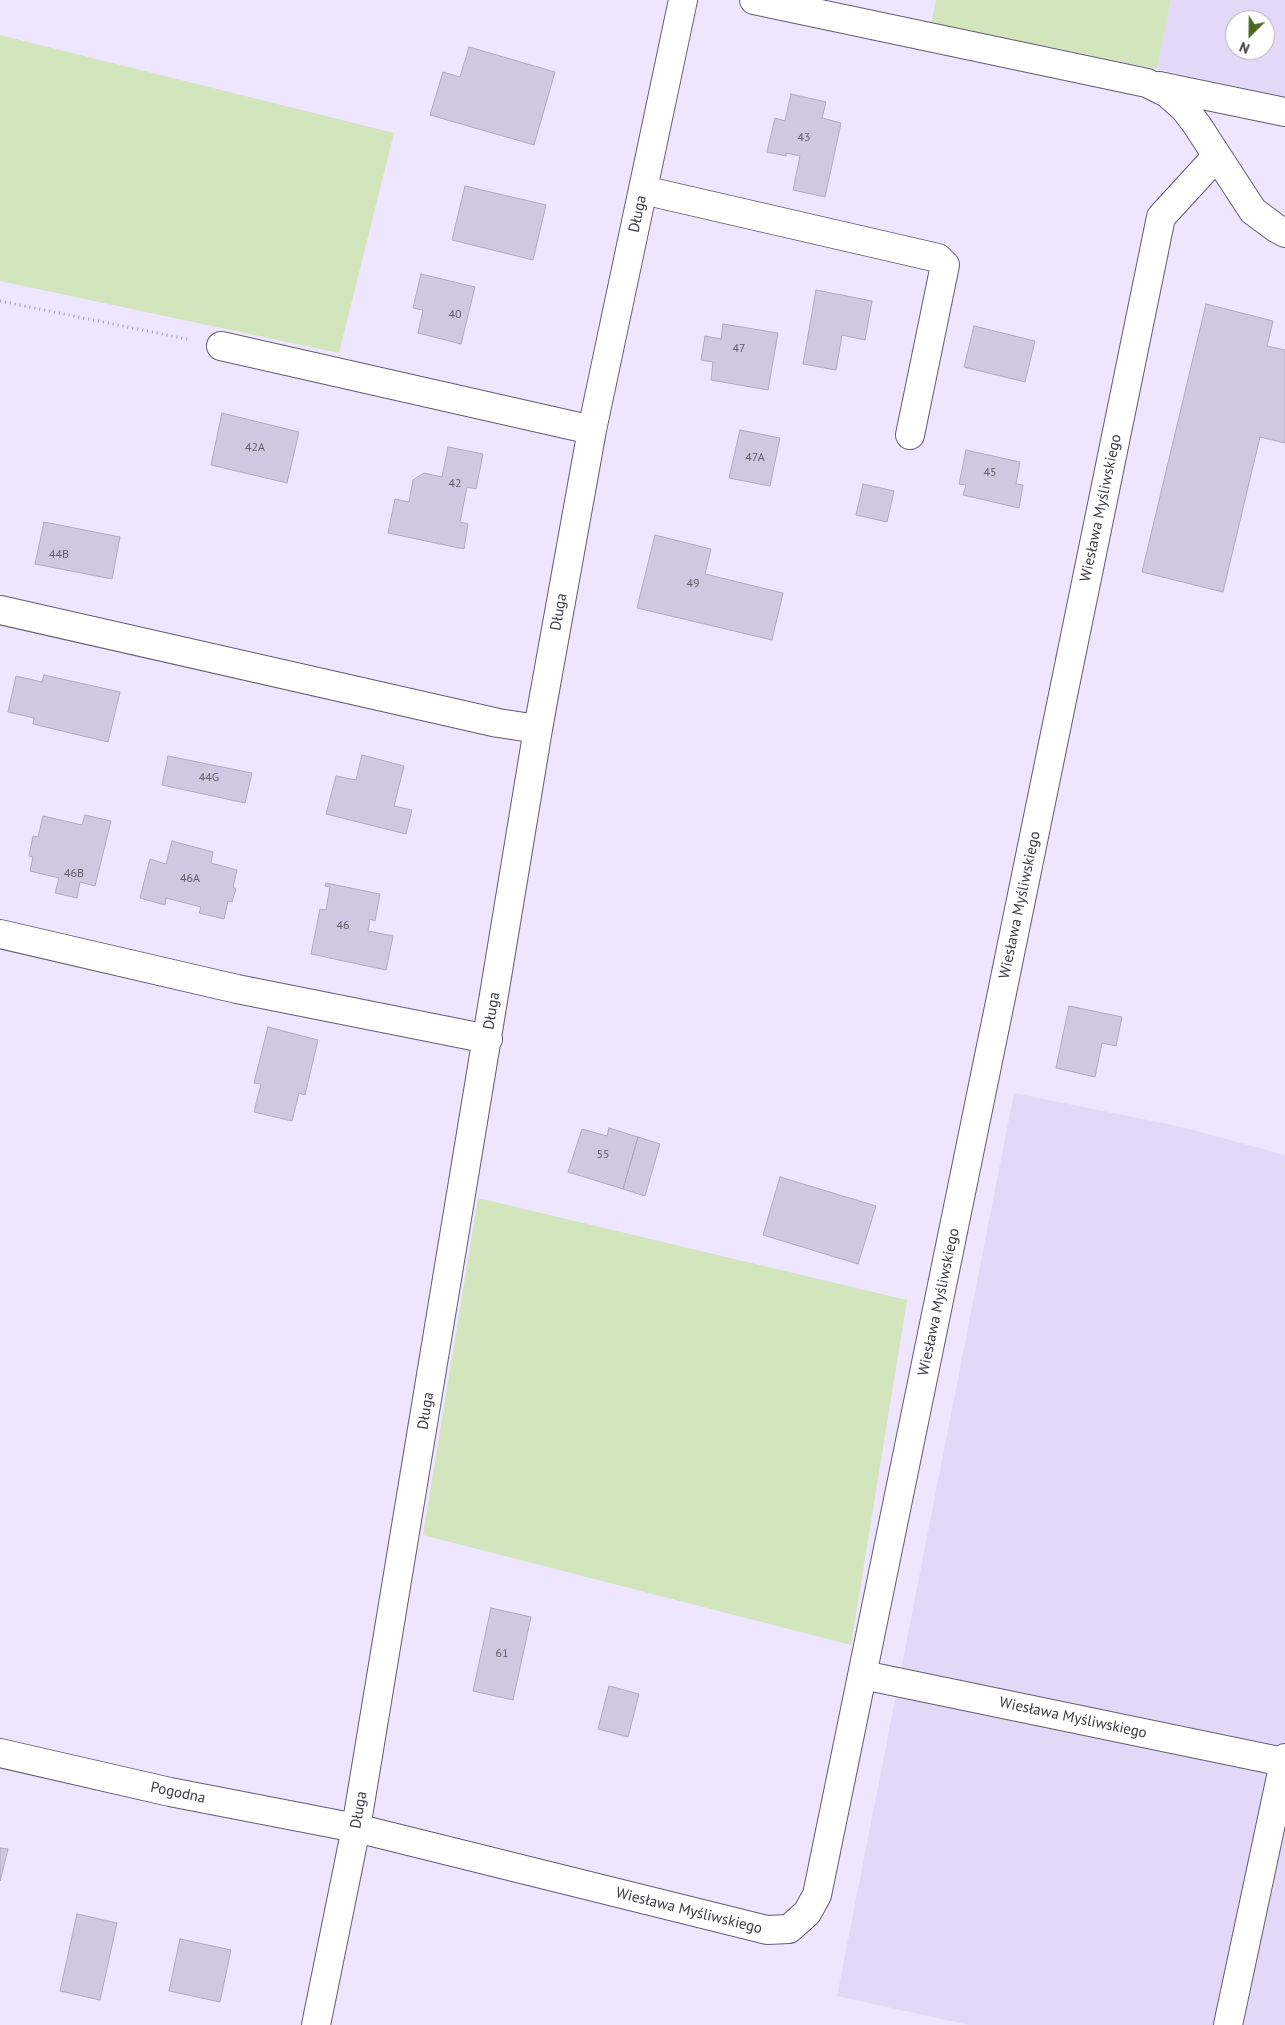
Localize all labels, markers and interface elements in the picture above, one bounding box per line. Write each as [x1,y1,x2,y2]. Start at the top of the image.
north arrow [1225,10,1275,60]
text: N [1237,38,1252,58]
house number: 43 [797,131,811,145]
street label: Długa [625,194,651,234]
house number: 40 [448,308,462,322]
house number: 47 [732,342,746,356]
street label: Wiesława Myśliwskiego [1077,433,1125,583]
house number: 42A [245,441,265,455]
house number: 47A [745,451,765,465]
house number: 45 [983,466,997,480]
house number: 42 [448,477,462,491]
house number: 44B [49,548,69,562]
house number: 49 [686,577,700,591]
street label: Długa [547,592,571,632]
house number: 44G [199,771,219,785]
street label: Wiesława Myśliwskiego [996,830,1044,980]
house number: 46B [64,867,84,881]
house number: 46A [180,872,200,886]
house number: 46 [336,919,350,933]
street label: Długa [480,991,504,1031]
house number: 55 [596,1148,610,1162]
street label: Wiesława Myśliwskiego [915,1227,963,1377]
street label: Długa [414,1391,438,1431]
house number: 61 [495,1647,509,1661]
street label: Wiesława Myśliwskiego [998,1694,1148,1742]
street label: Pogodna [149,1778,207,1808]
street label: Długa [347,1790,371,1830]
street label: Wiesława Myśliwskiego [614,1884,764,1938]

